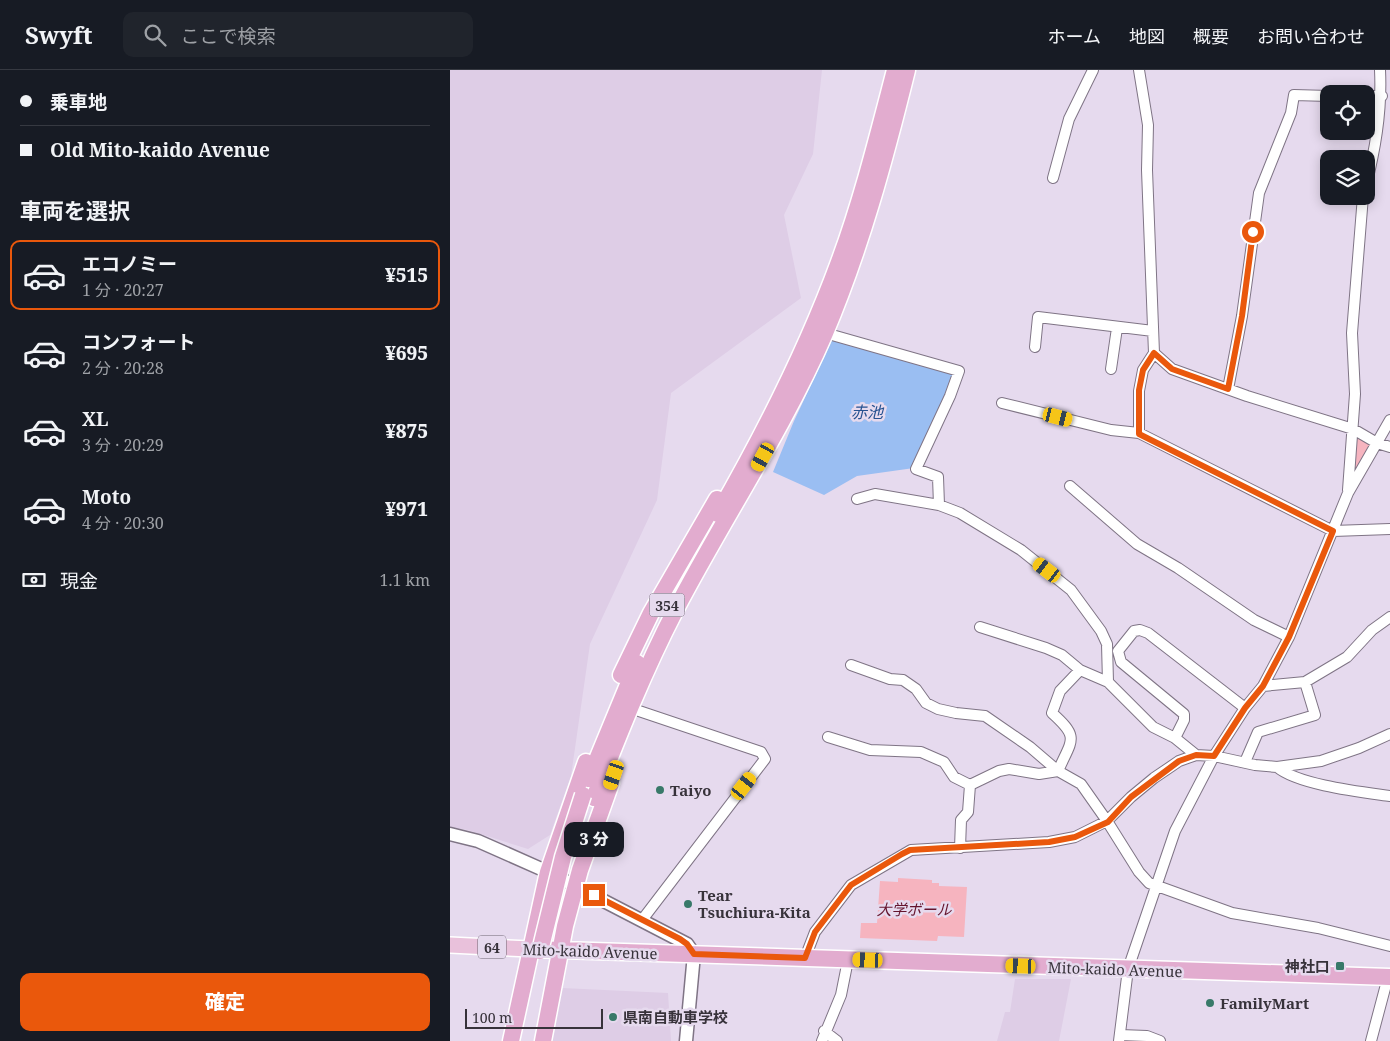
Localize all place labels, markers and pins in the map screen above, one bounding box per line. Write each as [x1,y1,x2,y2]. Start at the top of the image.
place label: Taiyo [670,780,712,800]
marker: Taiyo [654,784,666,796]
place label: Tear Tsuchiura-Kita [698,885,811,922]
marker: Tear Tsuchiura-Kita [682,898,694,910]
place label: 神社口 [1284,956,1330,976]
marker: 神社口 [1334,960,1346,972]
place label: FamilyMart [1220,993,1309,1013]
marker: FamilyMart [1204,997,1216,1009]
place label: 県南自動車学校 [623,1007,728,1027]
marker: 県南自動車学校 [607,1011,619,1023]

